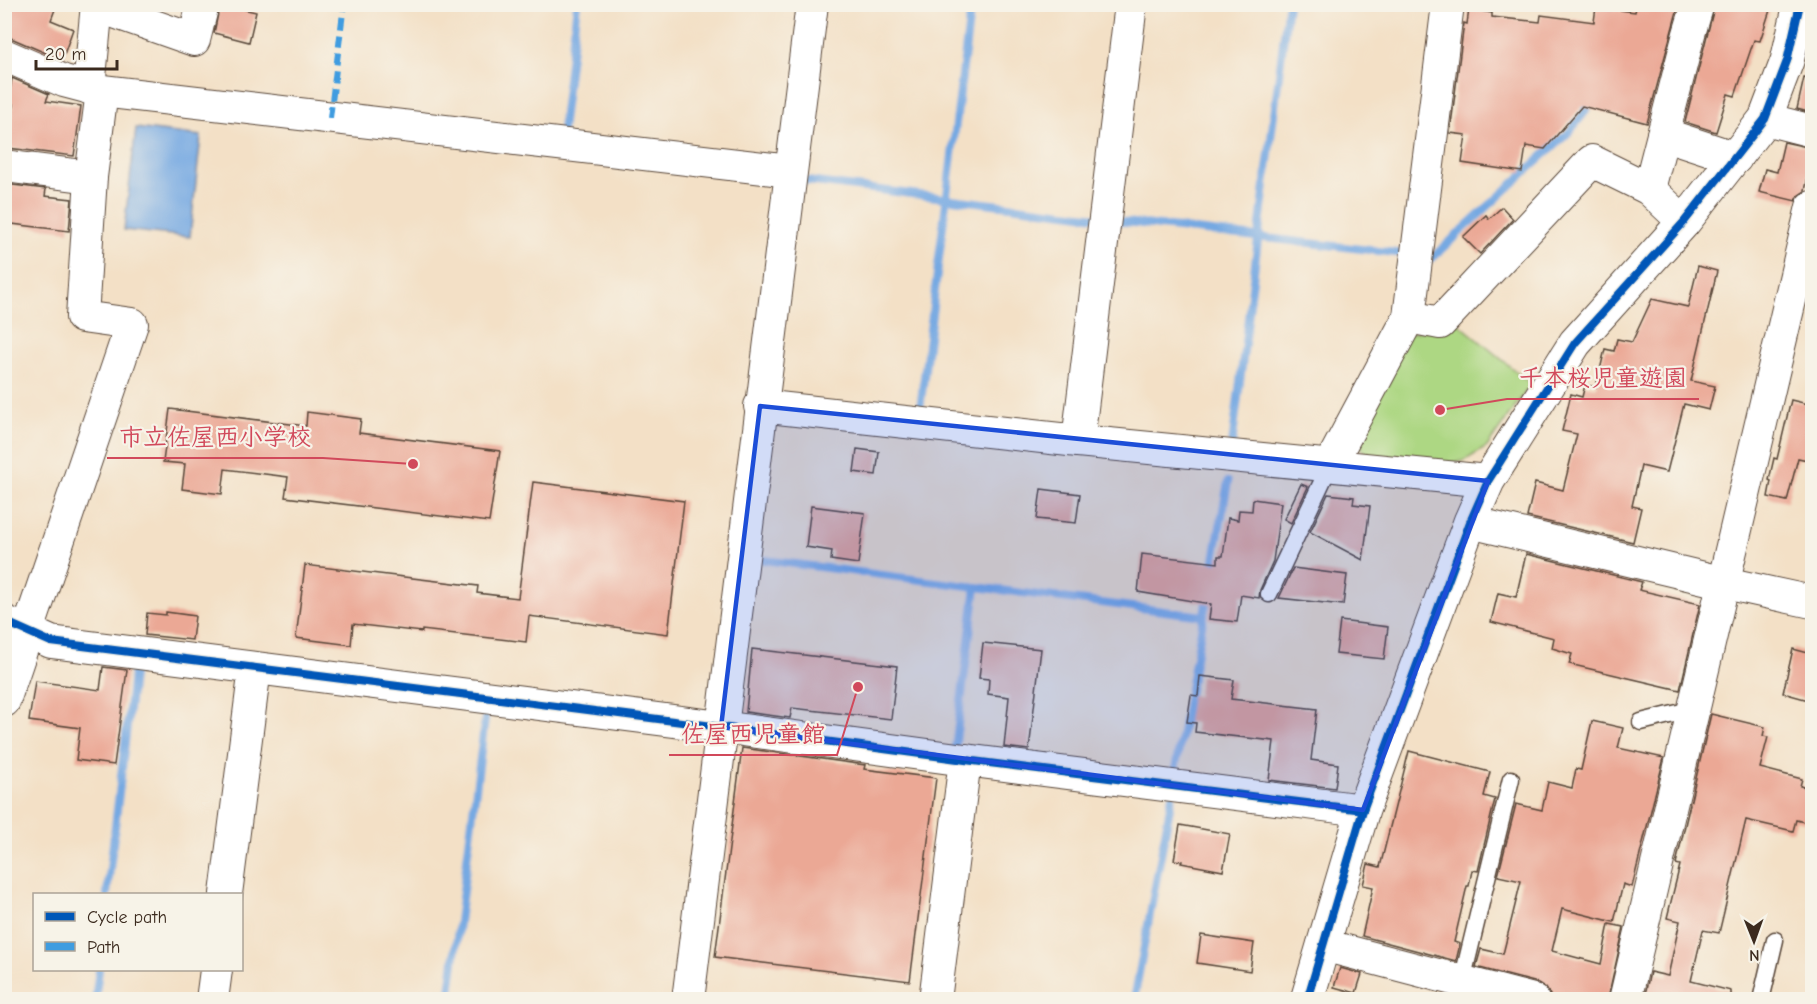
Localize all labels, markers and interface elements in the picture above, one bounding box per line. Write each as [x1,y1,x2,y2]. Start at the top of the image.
scale bar [36,33,117,71]
text: 20 m [45,44,86,65]
callout: 千本桜児童遊園 [1507,357,1699,399]
text: 千本桜児童遊園 [1519,364,1687,392]
callout: 市立佐屋西小学校 [107,416,323,458]
text: 市立佐屋西小学校 [119,423,311,451]
callout: 佐屋西児童館 [669,713,837,755]
text: 佐屋西児童館 [681,720,825,748]
legend [33,893,243,971]
text: Cycle path [87,907,167,928]
north arrow [1724,911,1784,971]
text: Path [87,937,120,958]
text: N [1749,946,1760,964]

